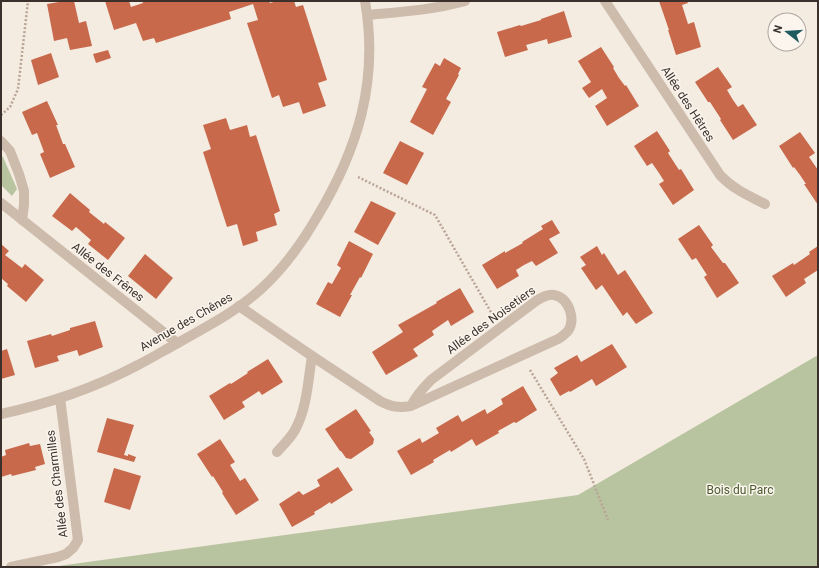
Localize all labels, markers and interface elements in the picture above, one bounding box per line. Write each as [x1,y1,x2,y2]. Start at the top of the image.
north arrow [767,12,807,52]
text: N [771,23,785,35]
street label: Allée des Hêtres [658,64,718,144]
street label: Allée des Frênes [69,240,147,304]
street label: Allée des Noisetiers [444,283,538,357]
street label: Avenue des Chênes [137,290,235,354]
street label: Allée des Charmilles [43,429,71,539]
park label: Bois du Parc [706,483,774,497]

